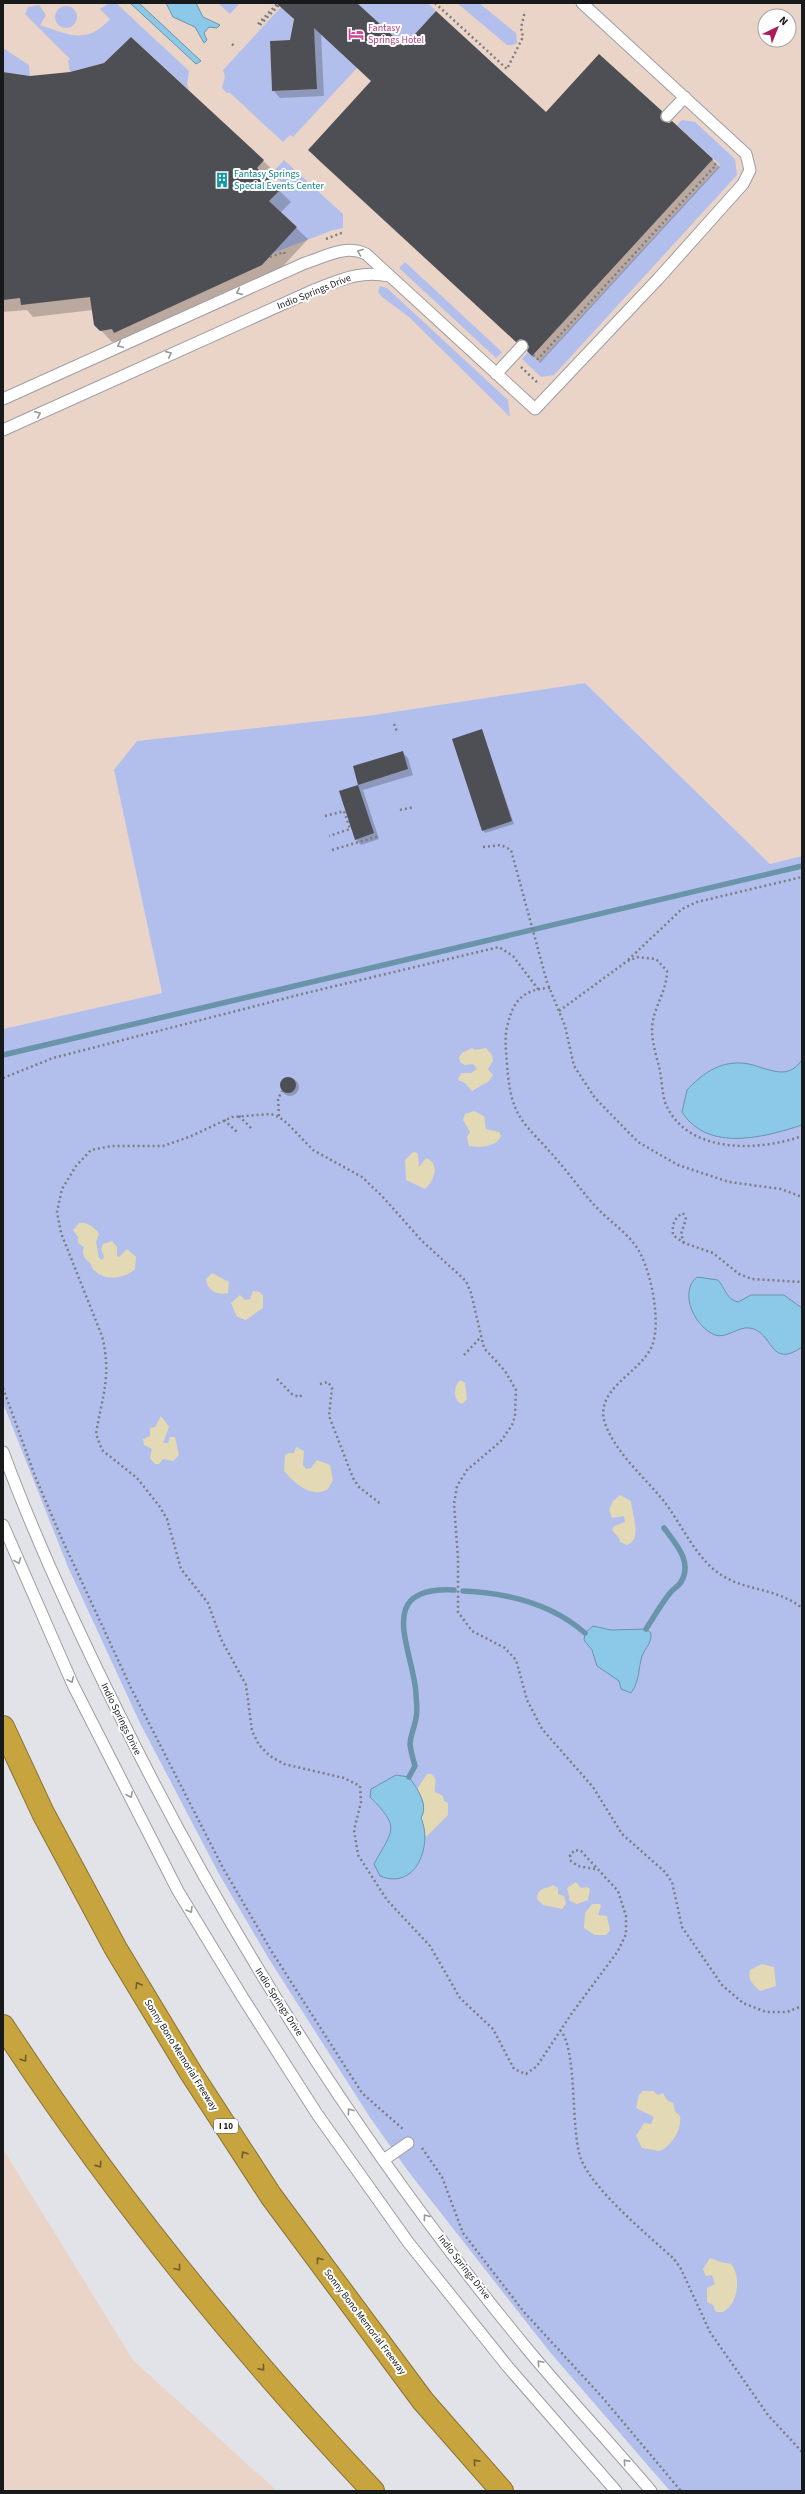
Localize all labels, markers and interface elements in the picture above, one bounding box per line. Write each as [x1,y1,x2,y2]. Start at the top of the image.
north arrow [757,8,797,48]
text: N [776,13,791,29]
place label: Fantasy Springs Hotel [368,21,424,47]
hotel icon: Fantasy Springs Hotel [347,25,365,43]
place label: Fantasy Springs Special Events Center [234,167,325,193]
building icon: Fantasy Springs Special Events Center [213,171,231,189]
one-way arrow [357,249,364,257]
street label: Indio Springs Drive [275,271,353,313]
one-way arrow [236,287,244,295]
one-way arrow [117,340,125,348]
one-way arrow [166,350,173,358]
one-way arrow [34,411,42,419]
one-way arrow [13,1557,21,1564]
one-way arrow [66,1675,74,1683]
street label: Indio Springs Drive [97,1681,145,1757]
one-way arrow [125,1791,133,1799]
one-way arrow [186,1906,193,1913]
street label: Indio Springs Drive [252,1965,306,2039]
one-way arrow [135,1982,142,1989]
street label: Sonny Bono Memorial Freeway [141,1997,221,2114]
one-way arrow [20,2055,27,2062]
one-way arrow [347,2108,355,2115]
road number: I 10 [214,2119,238,2133]
one-way arrow [241,2151,249,2158]
one-way arrow [94,2161,101,2168]
one-way arrow [423,2214,431,2221]
street label: Indio Springs Drive [434,2232,494,2302]
one-way arrow [316,2257,324,2264]
one-way arrow [173,2264,180,2271]
street label: Sonny Bono Memorial Freeway [321,2266,410,2378]
one-way arrow [538,2361,545,2368]
one-way arrow [257,2363,264,2371]
one-way arrow [474,2459,481,2466]
one-way arrow [623,2459,630,2466]

